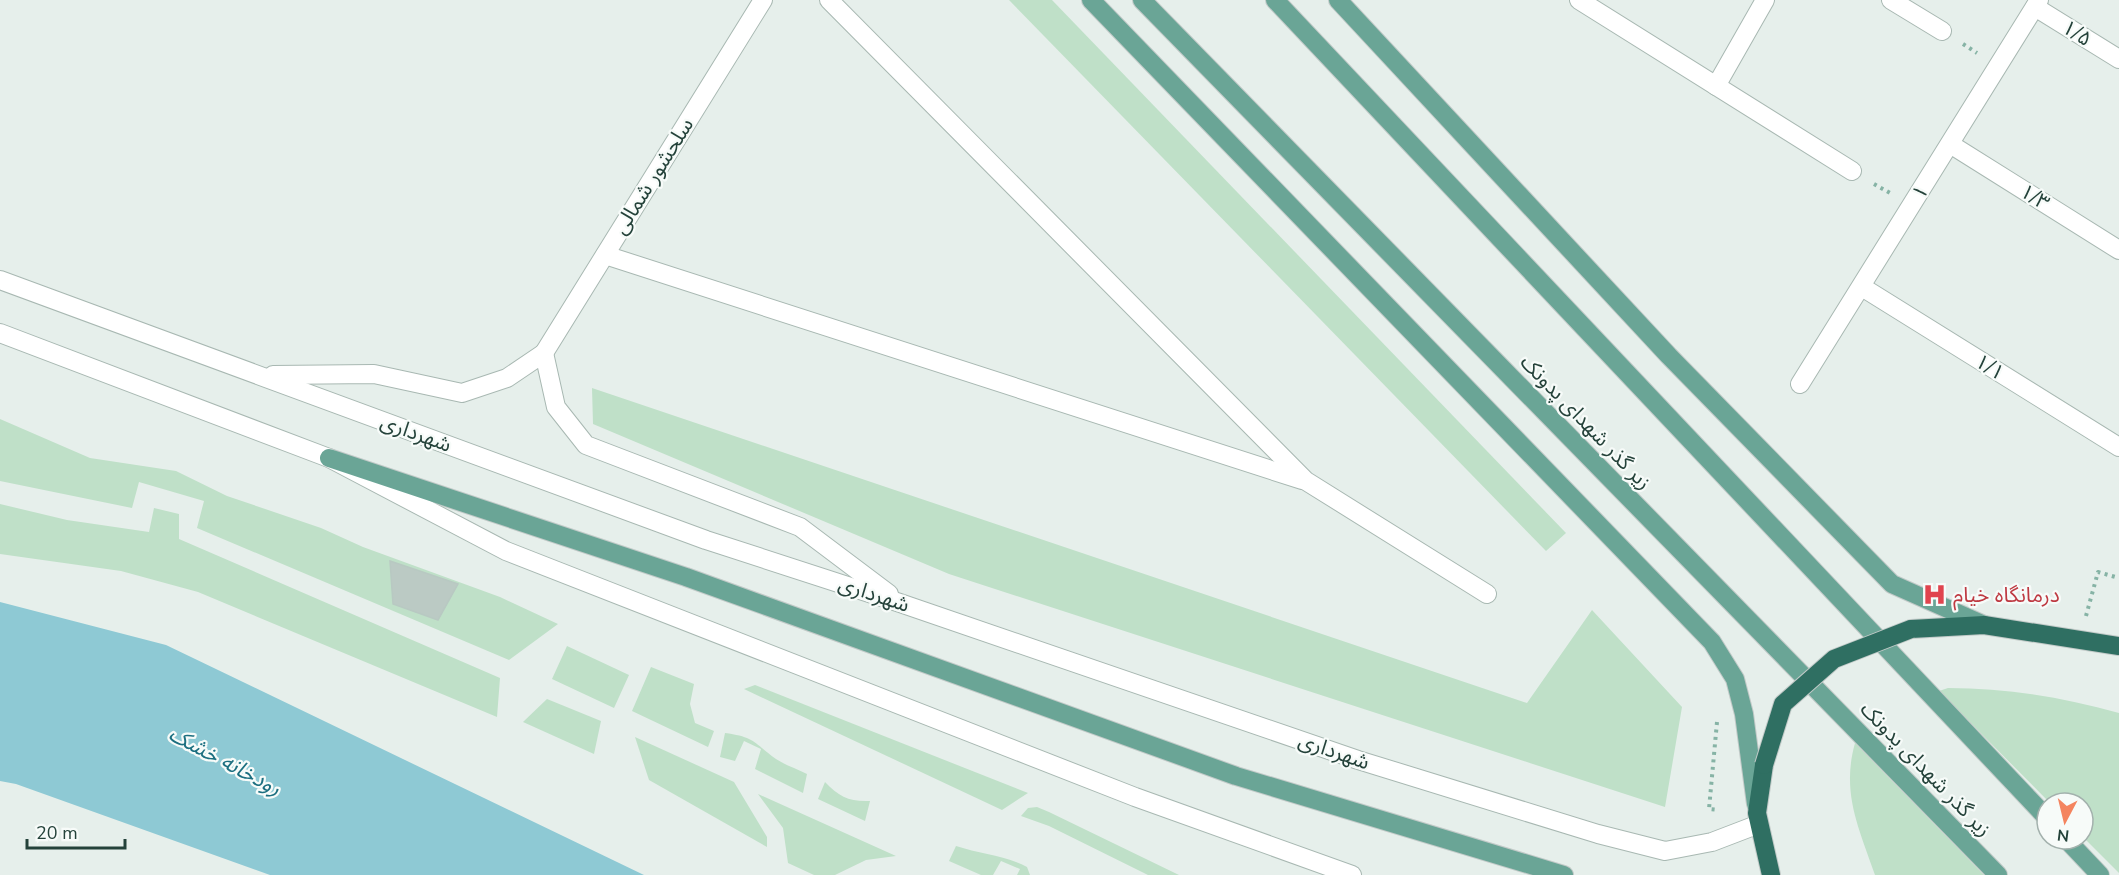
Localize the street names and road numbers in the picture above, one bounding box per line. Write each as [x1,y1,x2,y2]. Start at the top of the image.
street label: ۱/۵ [2057,13,2097,53]
street label: سلحشور شمالی [606,112,700,240]
street label: ۱/۳ [2015,177,2055,217]
street label: ۱ [1905,179,1935,205]
street label: ۱/۱ [1970,347,2010,387]
street label: زیر گذر شهدای پدونک [1514,348,1658,496]
street label: شهرداری [377,407,455,459]
street label: شهرداری [835,569,913,619]
street label: زیر گذر شهدای پدونک [1854,695,1998,843]
street label: شهرداری [1295,726,1373,776]

